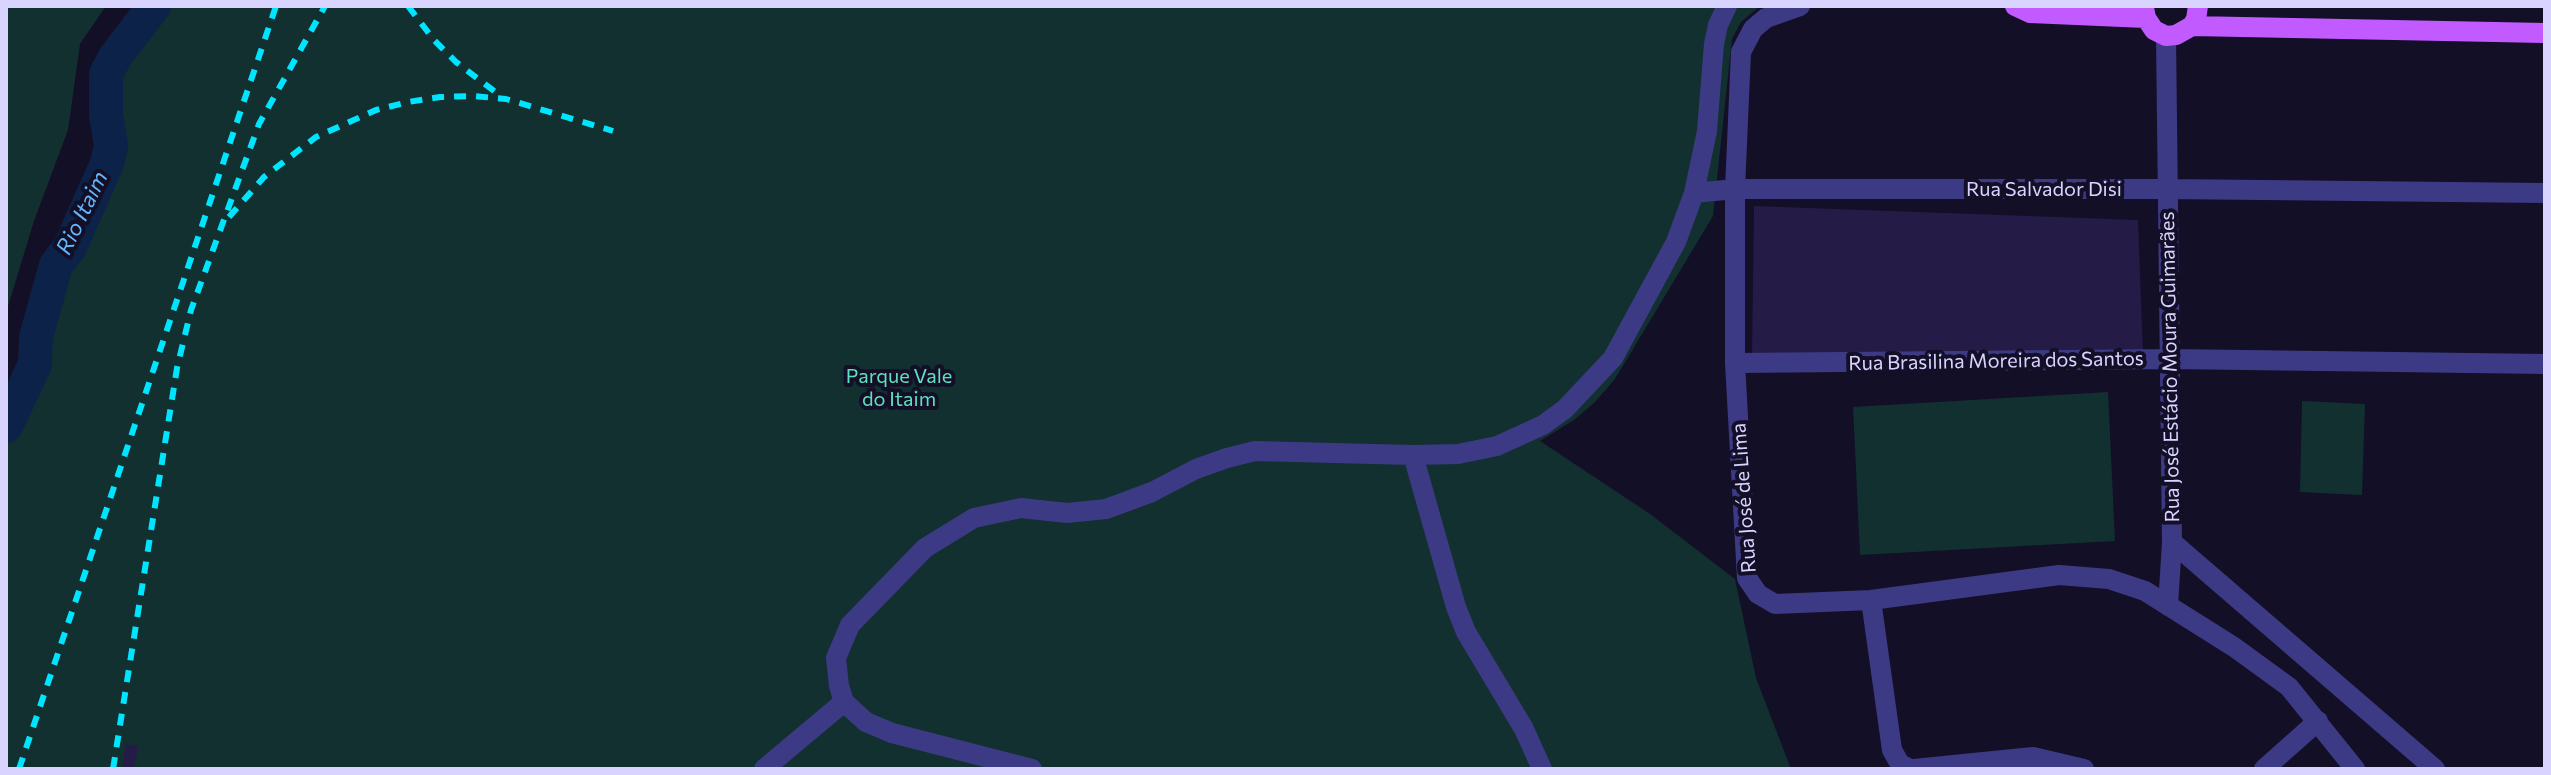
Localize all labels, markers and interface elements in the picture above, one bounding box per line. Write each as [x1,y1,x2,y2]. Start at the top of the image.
water label: Rio Itaim [51,167,113,259]
street label: Rua Salvador Disi [1966,177,2122,201]
street label: Rua José Estácio Moura Guimarães [2155,211,2185,523]
street label: Rua Brasilina Moreira dos Santos [1848,346,2144,376]
park label: Parque Vale do Itaim [846,364,952,411]
street label: Rua José de Lima [1727,422,1761,574]

